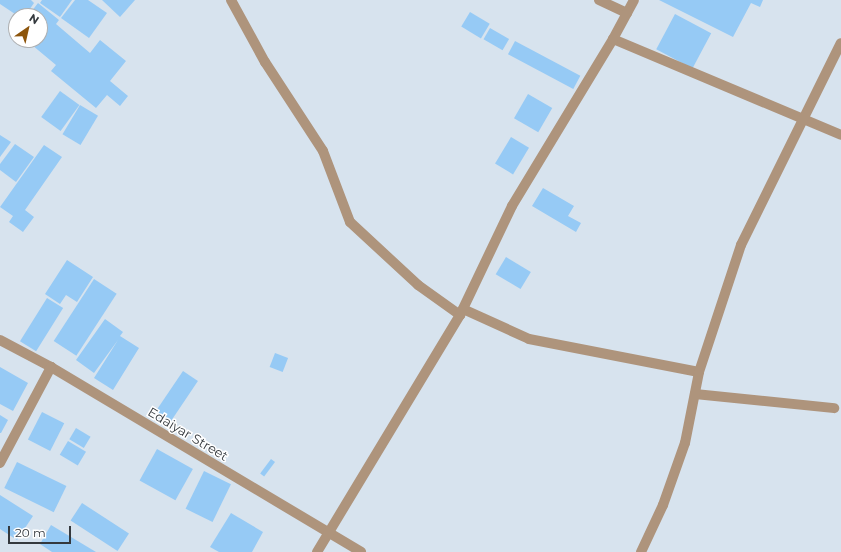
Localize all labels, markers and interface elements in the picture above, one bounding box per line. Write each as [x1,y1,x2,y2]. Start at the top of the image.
north arrow [8,8,48,48]
text: N [27,11,42,27]
street label: Edaiyar Street [145,404,231,464]
scale bar [10,518,73,544]
text: 20 m [15,525,46,540]

